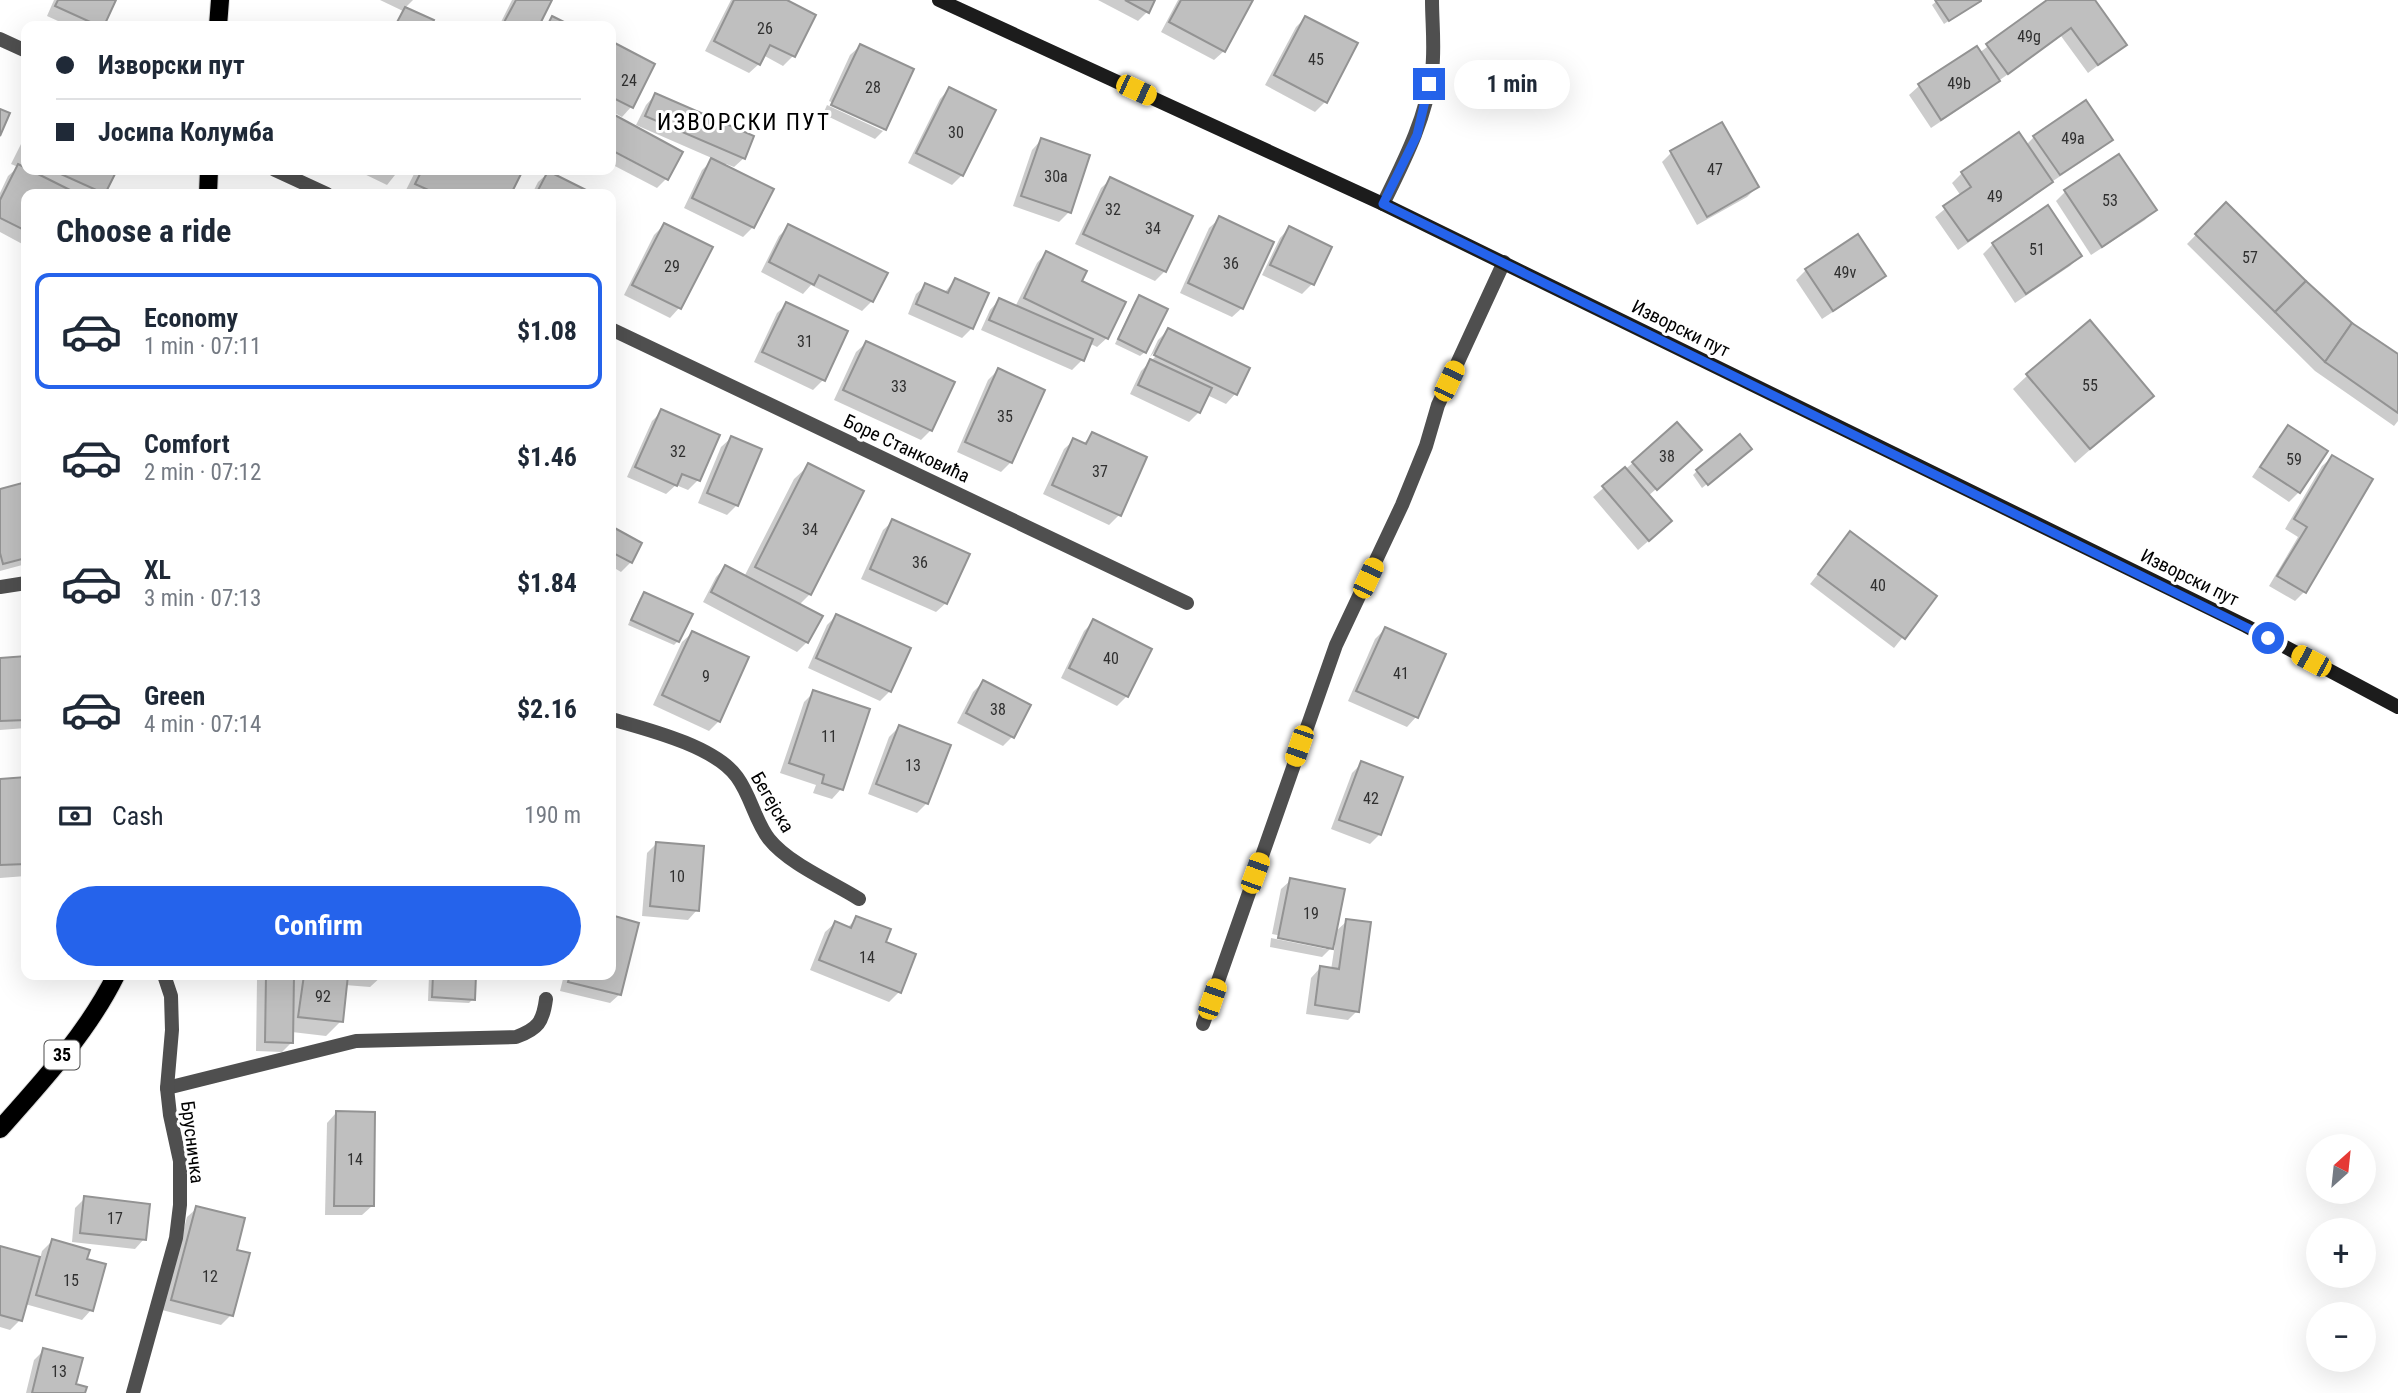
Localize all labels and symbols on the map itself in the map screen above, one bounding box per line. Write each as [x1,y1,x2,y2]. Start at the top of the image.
house number: 26 [757,19,773,38]
house number: 49g [2017,27,2041,46]
house number: 45 [1308,50,1324,69]
callout: 1 min [1454,60,1569,108]
route end [1413,68,1445,100]
house number: 24 [621,71,637,90]
car [1113,72,1160,108]
house number: 49b [1947,74,1971,93]
house number: 28 [865,78,881,97]
district label: ИЗВОРСКИ ПУТ [657,109,831,136]
house number: 30 [948,123,964,142]
house number: 49a [2061,129,2085,148]
house number: 47 [1707,160,1723,179]
house number: 30a [1044,167,1068,186]
house number: 49 [1987,187,2003,206]
house number: 53 [2102,191,2118,210]
house number: 32 [1105,200,1121,219]
house number: 34 [1145,219,1161,238]
house number: 51 [2029,240,2045,259]
house number: 57 [2242,248,2258,267]
house number: 36 [1223,254,1239,273]
house number: 29 [664,257,680,276]
house number: 49v [1834,263,1856,282]
street label: Изворски пут [1628,295,1734,362]
house number: 31 [797,332,813,351]
car [1431,358,1468,404]
house number: 55 [2082,376,2098,395]
house number: 33 [891,377,907,396]
house number: 35 [997,407,1013,426]
street label: Боре Станковића [840,409,973,488]
house number: 32 [670,442,686,461]
house number: 38 [1659,447,1675,466]
house number: 59 [2286,450,2302,469]
house number: 37 [1092,462,1108,481]
house number: 34 [802,520,818,539]
street label: Изворски пут [2137,544,2243,611]
house number: 36 [912,553,928,572]
car [1350,555,1387,601]
house number: 40 [1870,576,1886,595]
route start [2252,622,2284,654]
car [2288,642,2335,680]
house number: 40 [1103,649,1119,668]
house number: 41 [1393,664,1409,683]
house number: 9 [702,667,710,686]
house number: 38 [990,700,1006,719]
car [1283,723,1316,769]
house number: 11 [821,727,837,746]
house number: 13 [905,756,921,775]
street label: Бегејска [746,768,799,837]
house number: 42 [1363,789,1379,808]
car [1238,850,1273,896]
house number: 10 [669,867,685,886]
house number: 19 [1303,904,1319,923]
house number: 14 [859,948,875,967]
car [1196,976,1229,1022]
house number: 92 [315,987,331,1006]
road number: 35 [44,1040,80,1070]
street label: Брусничка [176,1099,209,1185]
north arrow [2306,1134,2376,1204]
house number: 14 [347,1150,363,1169]
house number: 17 [107,1209,123,1228]
house number: 12 [202,1267,218,1286]
house number: 15 [63,1271,79,1290]
house number: 13 [51,1362,67,1381]

